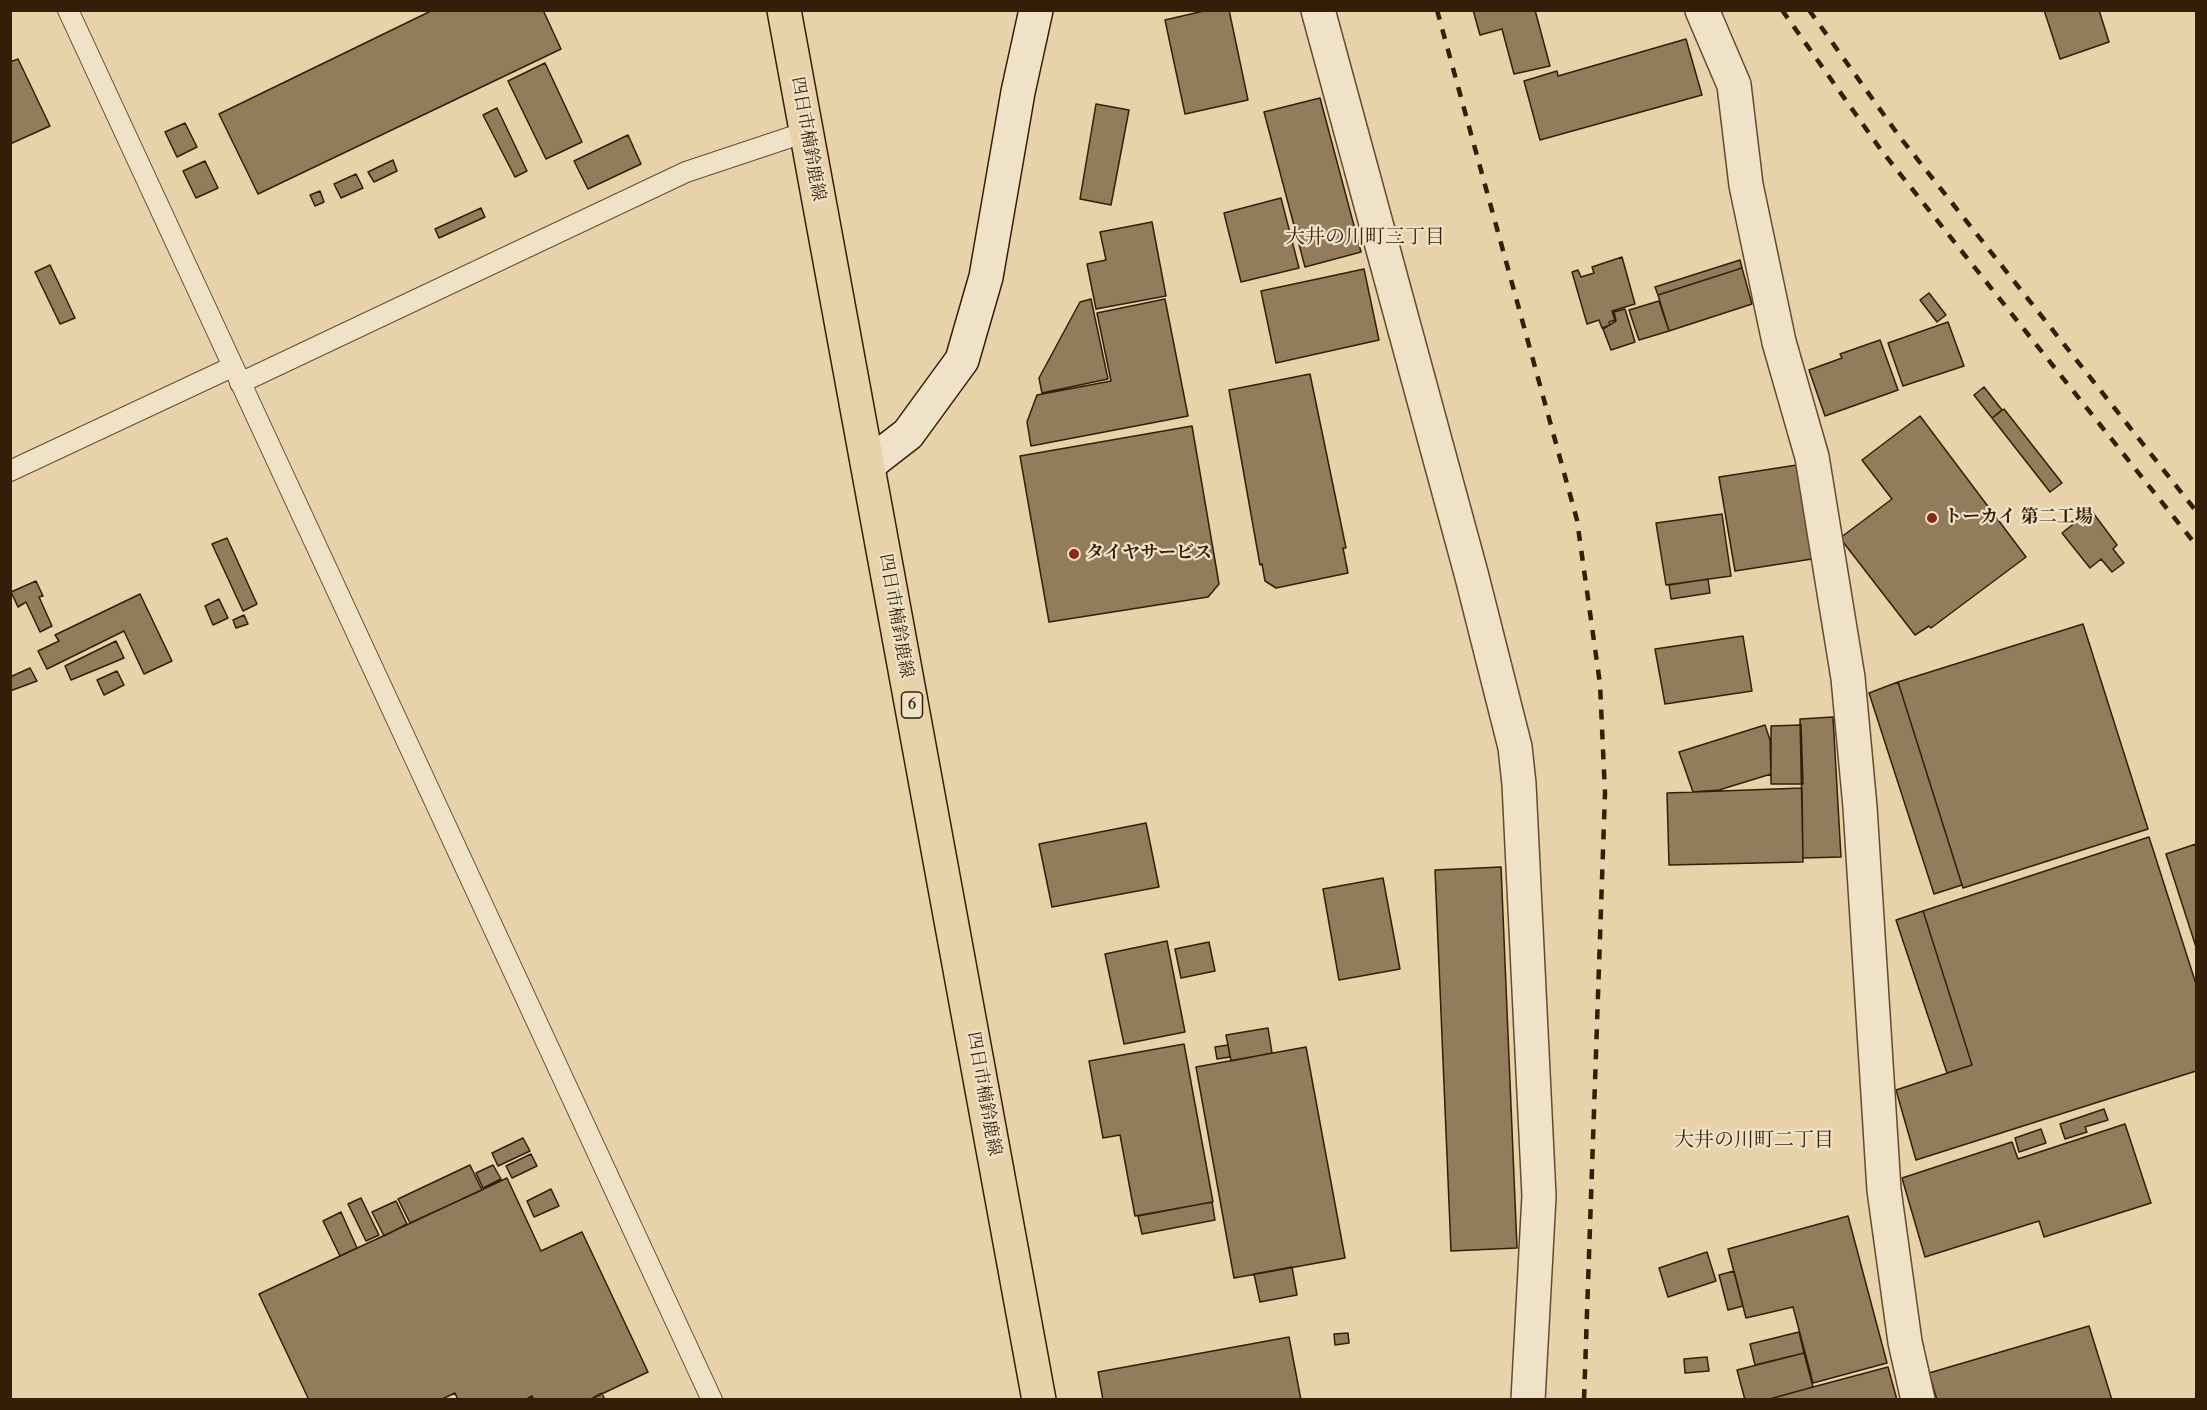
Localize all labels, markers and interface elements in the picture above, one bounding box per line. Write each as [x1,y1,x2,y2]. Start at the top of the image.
street label: 四日市楠鈴鹿線 [785,75,829,203]
district label: 大井の川町三丁目 [1285,226,1445,250]
place label: トーカイ 第二工場 [1944,507,2093,529]
marker: トーカイ 第二工場 [1925,511,1939,525]
place label: タイヤサービス [1086,543,1212,565]
marker: タイヤサービス [1067,547,1081,561]
street label: 四日市楠鈴鹿線 [873,552,917,680]
road number: 6 [902,692,922,718]
street label: 四日市楠鈴鹿線 [961,1030,1005,1158]
district label: 大井の川町二丁目 [1674,1129,1834,1153]

